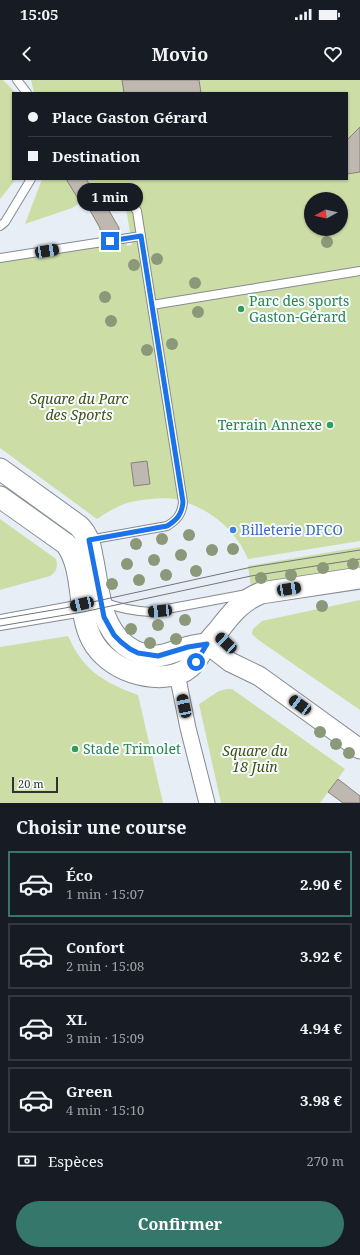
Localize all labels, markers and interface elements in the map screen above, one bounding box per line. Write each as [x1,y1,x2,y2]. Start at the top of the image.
text: 15:05 [20,4,58,24]
text: Movio [152,42,208,66]
icon: back [16,43,38,65]
icon: heart [322,43,344,65]
text: Place Gaston Gérard [52,107,207,127]
text: Destination [52,146,140,166]
callout: 1 min [77,183,143,211]
text: 1 min [92,188,128,206]
north arrow [304,192,348,236]
map controls [304,192,348,236]
route end [101,232,119,250]
car [34,243,60,259]
place label: Parc des sports Gaston-Gérard [249,291,349,326]
marker: Parc des sports Gaston-Gérard [236,304,246,314]
park label: Square du Parc des Sports [30,389,129,424]
place label: Terrain Annexe [218,415,322,434]
marker: Terrain Annexe [325,420,335,430]
place label: Billeterie DFCO [241,520,343,539]
marker: Billeterie DFCO [228,525,238,535]
car [276,581,302,597]
car [69,595,95,613]
car [148,604,172,618]
car [213,630,239,656]
route start [187,653,205,671]
car [176,693,192,719]
car [287,693,313,717]
place label: Stade Trimolet [83,739,181,758]
park label: Square du 18 Juin [222,741,288,776]
marker: Stade Trimolet [70,744,80,754]
scale bar [12,775,58,794]
text: 20 m [18,776,44,791]
text: Choisir une course [16,815,186,839]
text: Éco [66,865,93,885]
icon: car [18,866,54,902]
text: 2.90 € [300,874,342,894]
text: 1 min · 15:07 [66,885,144,903]
text: Confort [66,937,125,957]
icon: car [18,938,54,974]
text: 3.92 € [300,946,342,966]
text: 2 min · 15:08 [66,957,144,975]
text: XL [66,1009,87,1029]
icon: car [18,1010,54,1046]
text: 4.94 € [300,1018,342,1038]
text: 3 min · 15:09 [66,1029,144,1047]
text: Green [66,1081,113,1101]
icon: car [18,1082,54,1118]
text: 3.98 € [300,1090,342,1110]
text: 4 min · 15:10 [66,1101,144,1119]
icon: cash [16,1150,38,1172]
text: Espèces [48,1151,104,1171]
text: 270 m [307,1152,344,1170]
button: Confirmer [16,1201,344,1247]

